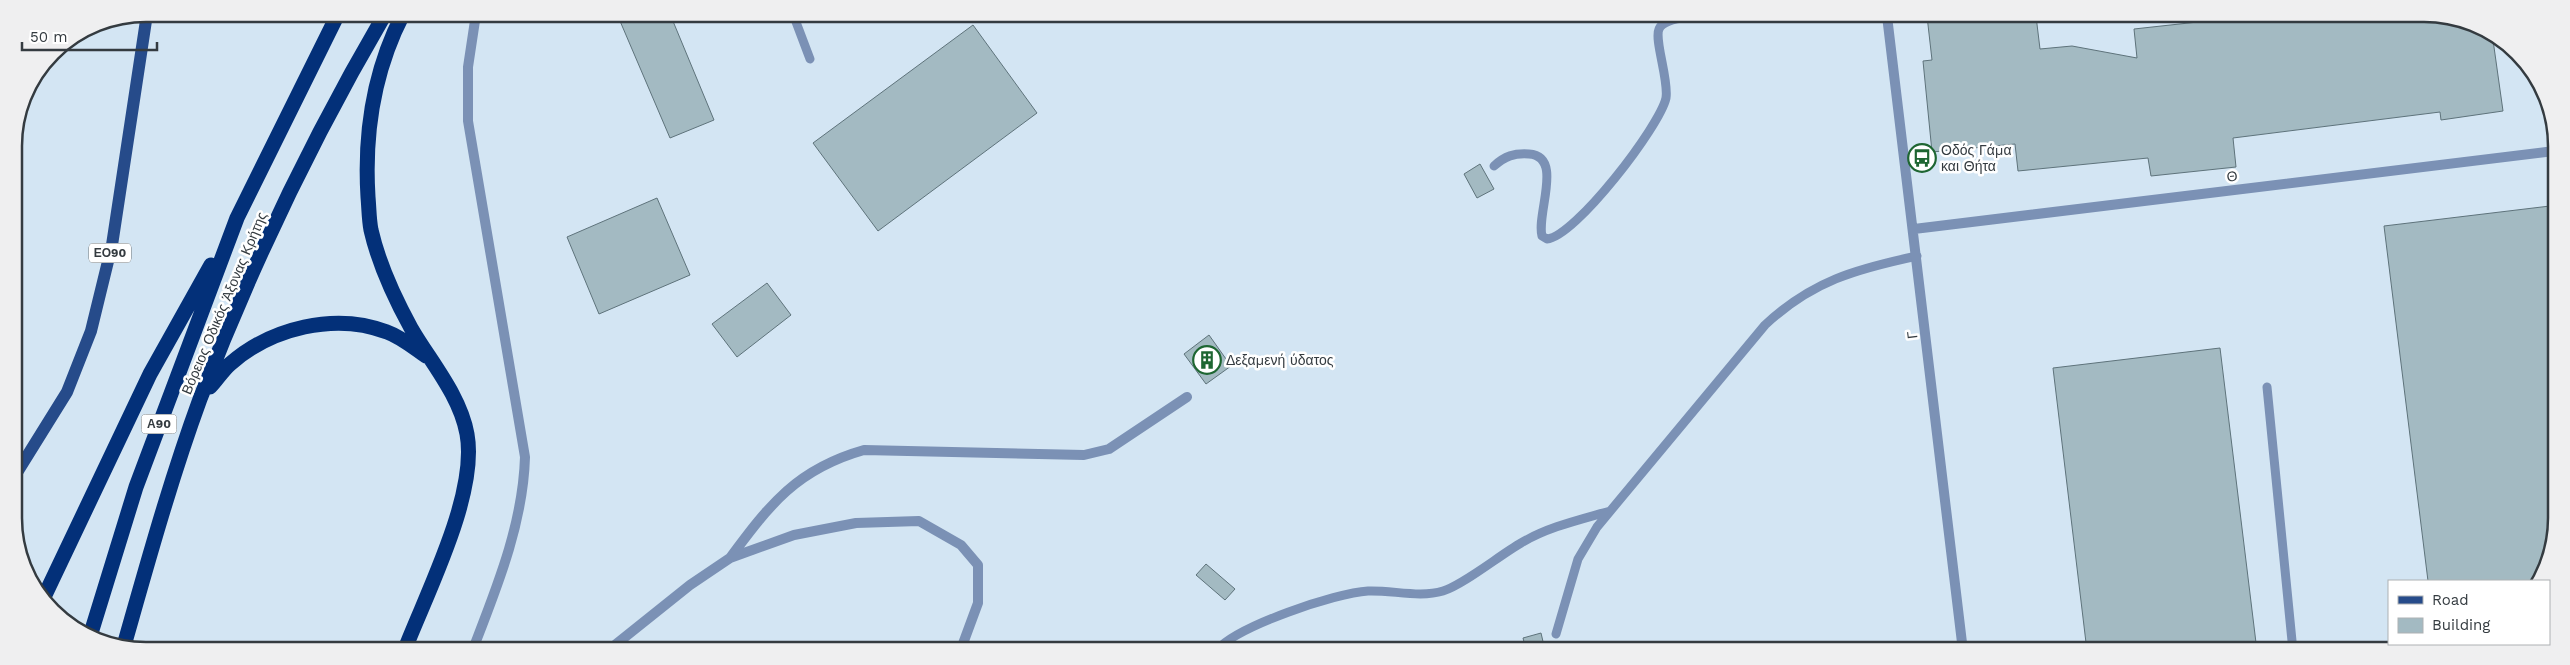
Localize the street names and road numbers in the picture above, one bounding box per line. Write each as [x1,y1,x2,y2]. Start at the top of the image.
street label: Θ [2226,167,2238,185]
street label: Βόρειος Οδικός Άξονας Κρήτης [178,209,270,397]
road number: ΕΟ90 [89,244,131,262]
street label: Γ [1904,330,1920,340]
road number: Α90 [142,414,176,434]

